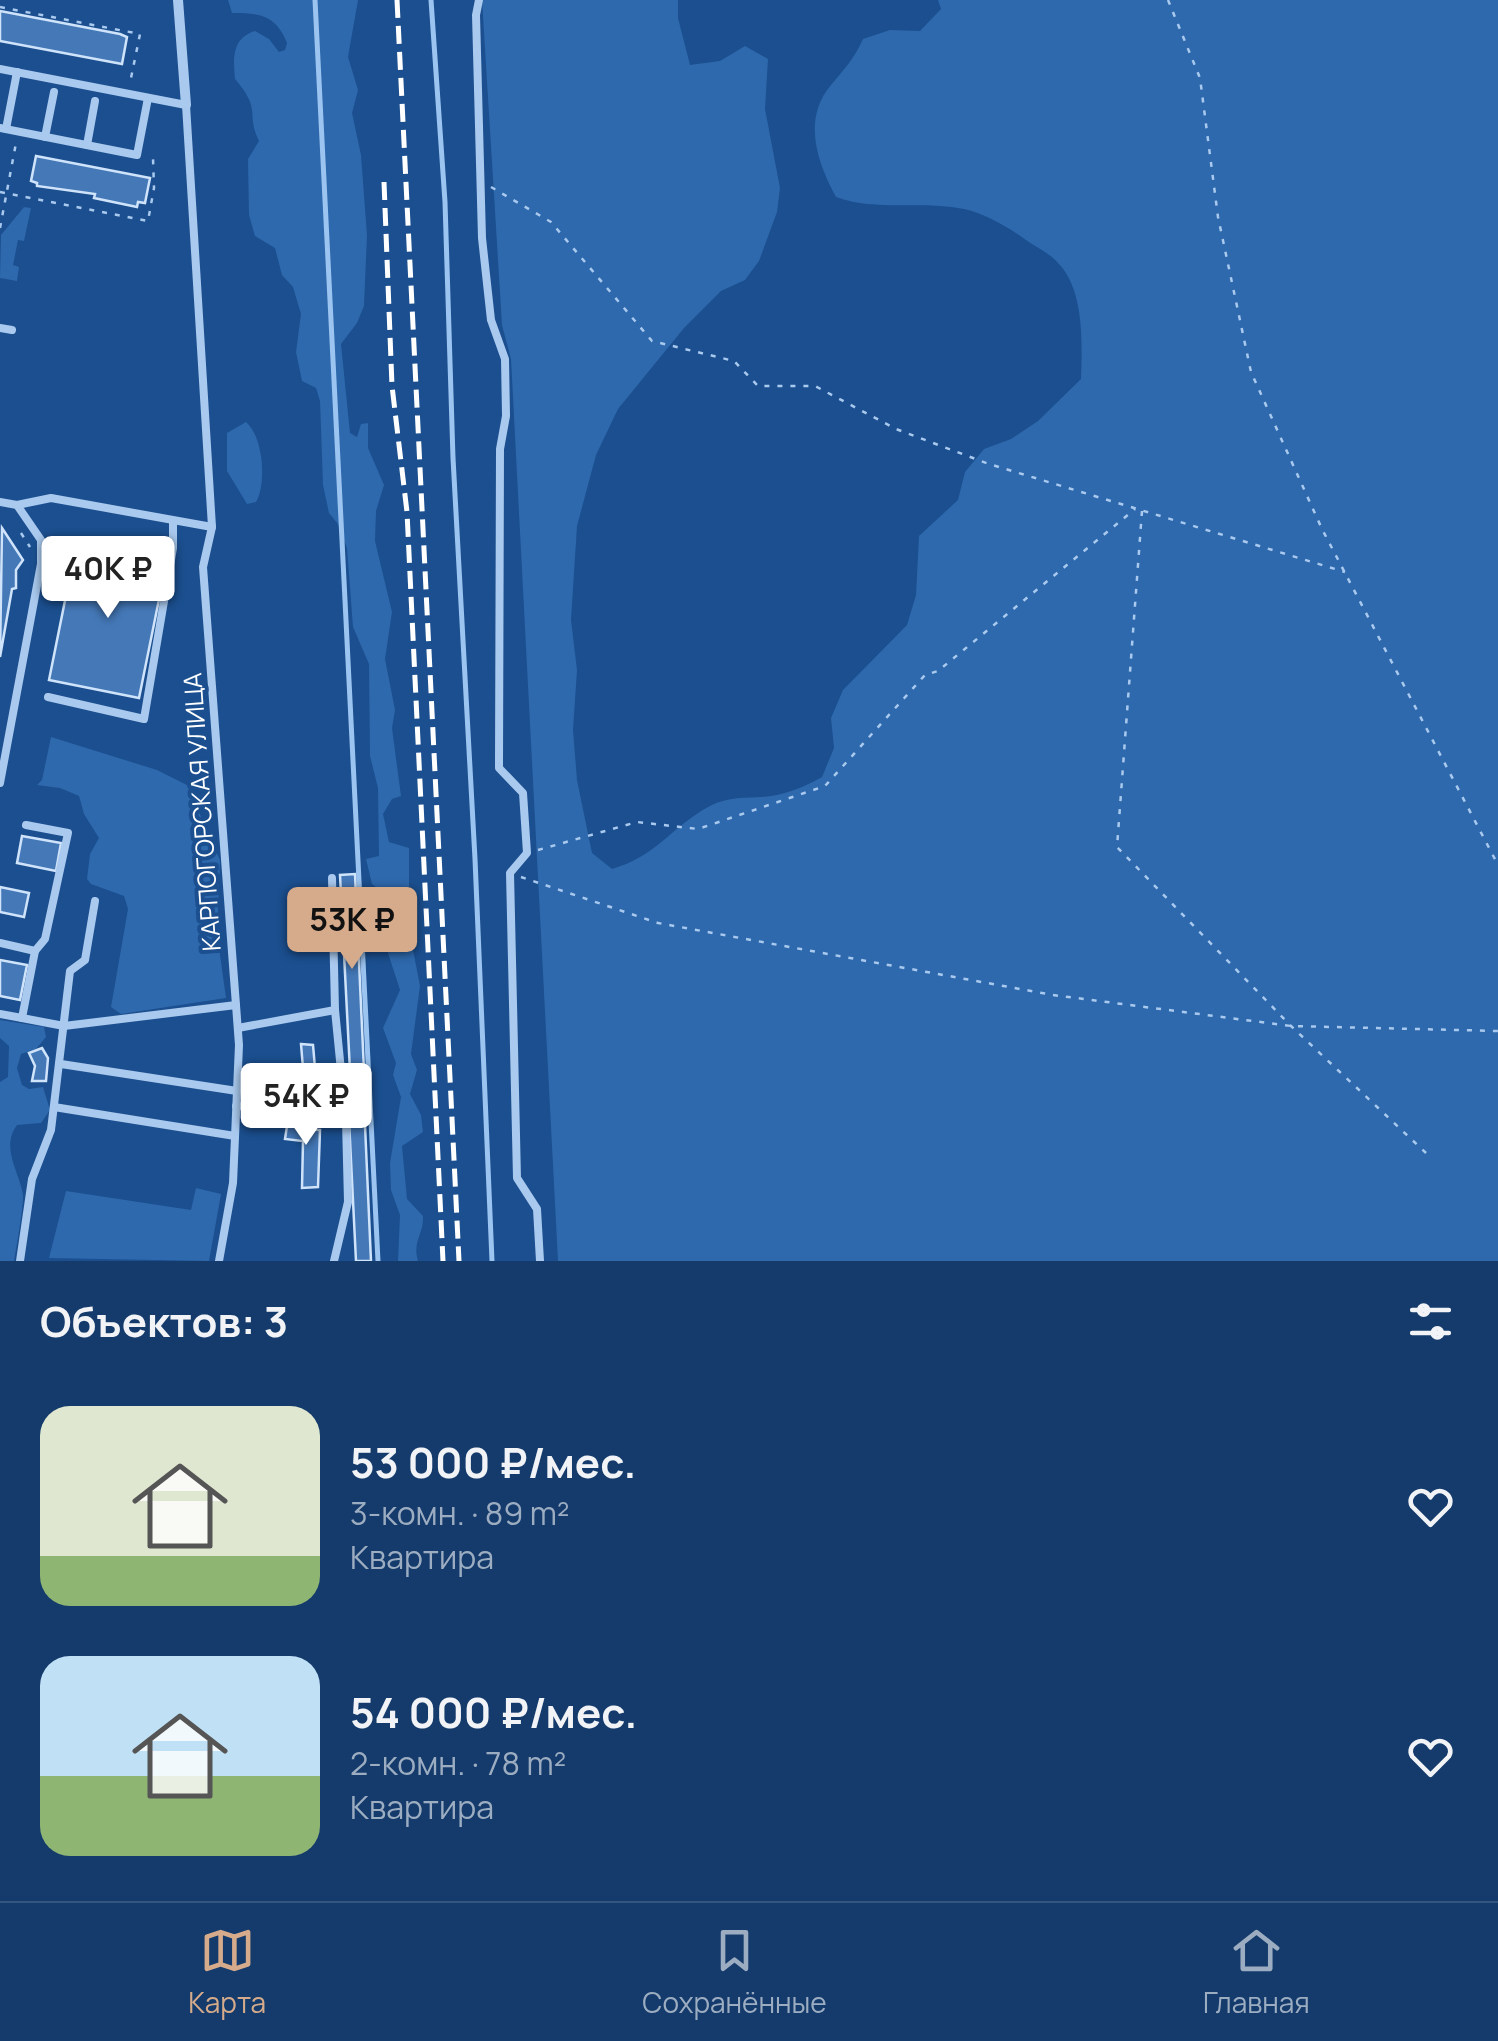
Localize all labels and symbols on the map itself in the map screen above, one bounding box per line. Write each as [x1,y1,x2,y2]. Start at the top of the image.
pin: 40K ₽ [38,536,178,621]
street label: КАРПОГОРСКАЯ УЛИЦА [174,671,229,952]
pin: 53K ₽ [282,887,422,972]
pin: 54K ₽ [236,1063,376,1148]

